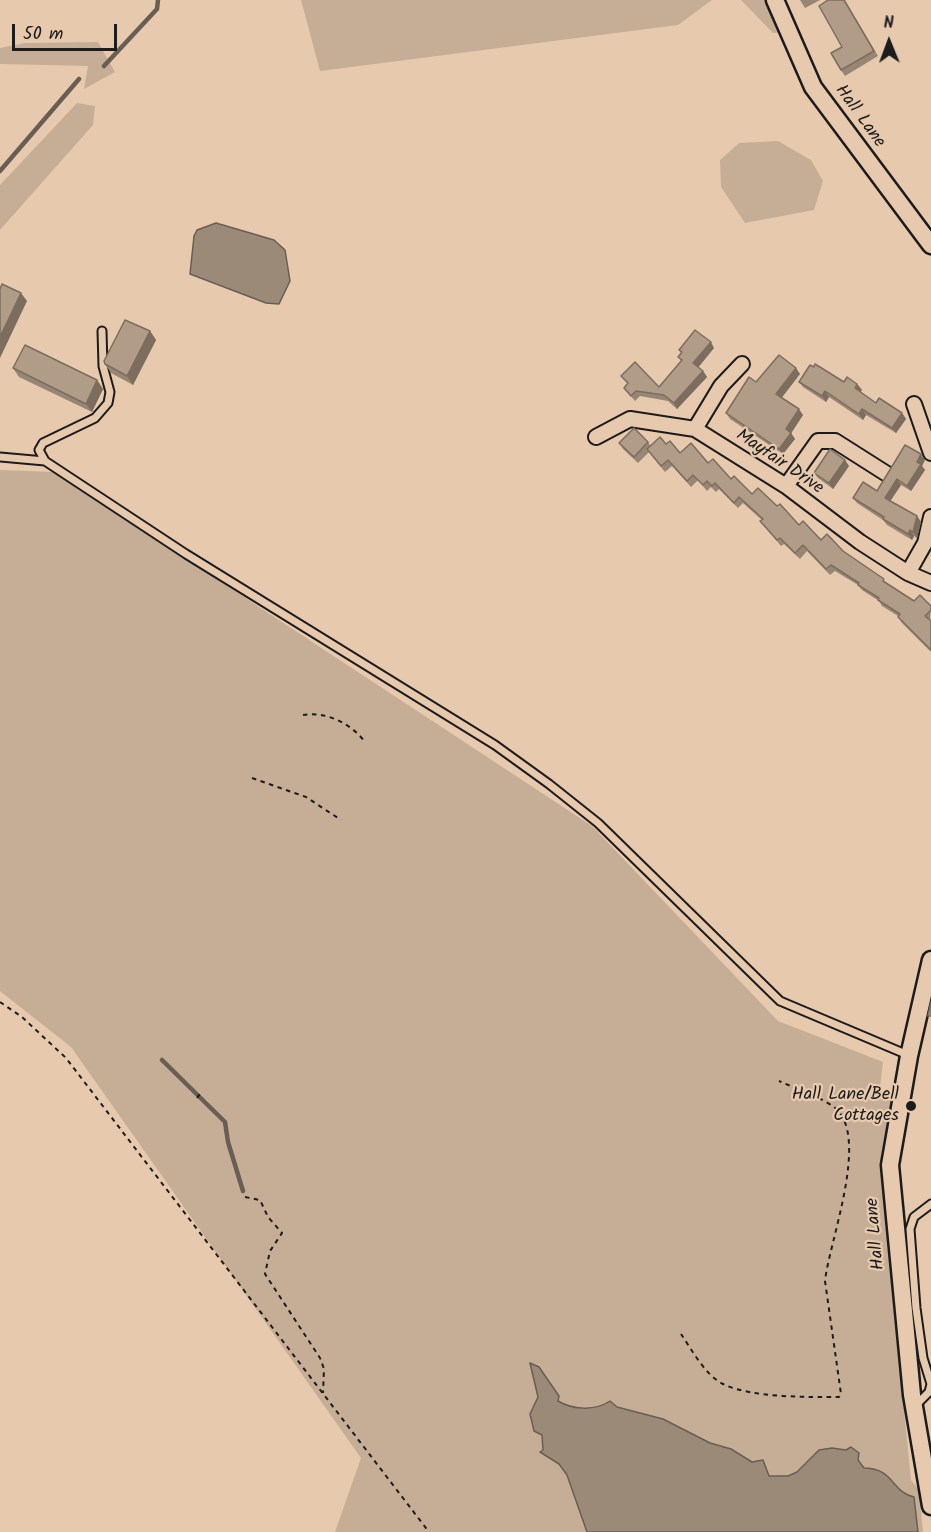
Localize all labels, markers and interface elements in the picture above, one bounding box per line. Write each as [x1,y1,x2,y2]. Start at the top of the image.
text: N [883,11,894,36]
scale bar [15,12,120,50]
north arrow [859,12,919,72]
text: 50 m [23,20,63,49]
street label: Hall Lane [829,81,889,153]
street label: Mayfair Drive [731,426,827,500]
place label: Hall Lane/Bell Cottages [792,1085,899,1128]
marker: Hall Lane/Bell Cottages [904,1099,918,1113]
street label: Hall Lane [863,1197,891,1271]

